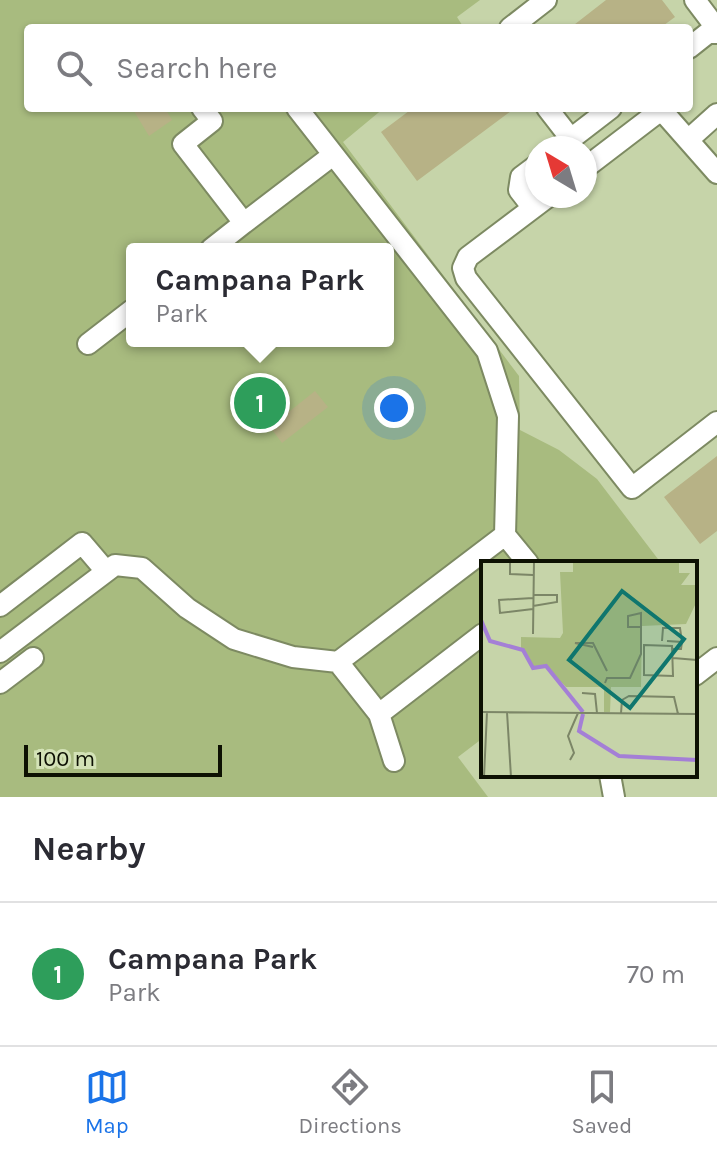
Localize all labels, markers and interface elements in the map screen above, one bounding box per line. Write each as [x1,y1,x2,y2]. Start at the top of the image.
search box [24,24,693,112]
icon: search [52,46,96,90]
text: Search here [116,50,277,86]
north arrow [525,136,597,208]
popup [126,243,394,347]
text: Campana Park [155,262,365,298]
text: Park [155,298,208,329]
pin: 1 [234,373,286,433]
your location [374,388,414,428]
inset map [481,561,697,777]
scale bar [24,741,222,777]
text: 100 m [36,746,95,772]
text: Nearby [32,829,146,869]
text: Campana Park [108,941,317,977]
text: 1 [53,959,63,990]
text: 70 m [627,959,685,990]
text: Park [108,977,161,1008]
tab: Map [85,1065,129,1139]
tab: Directions [298,1065,402,1139]
tab: Saved [571,1065,632,1139]

